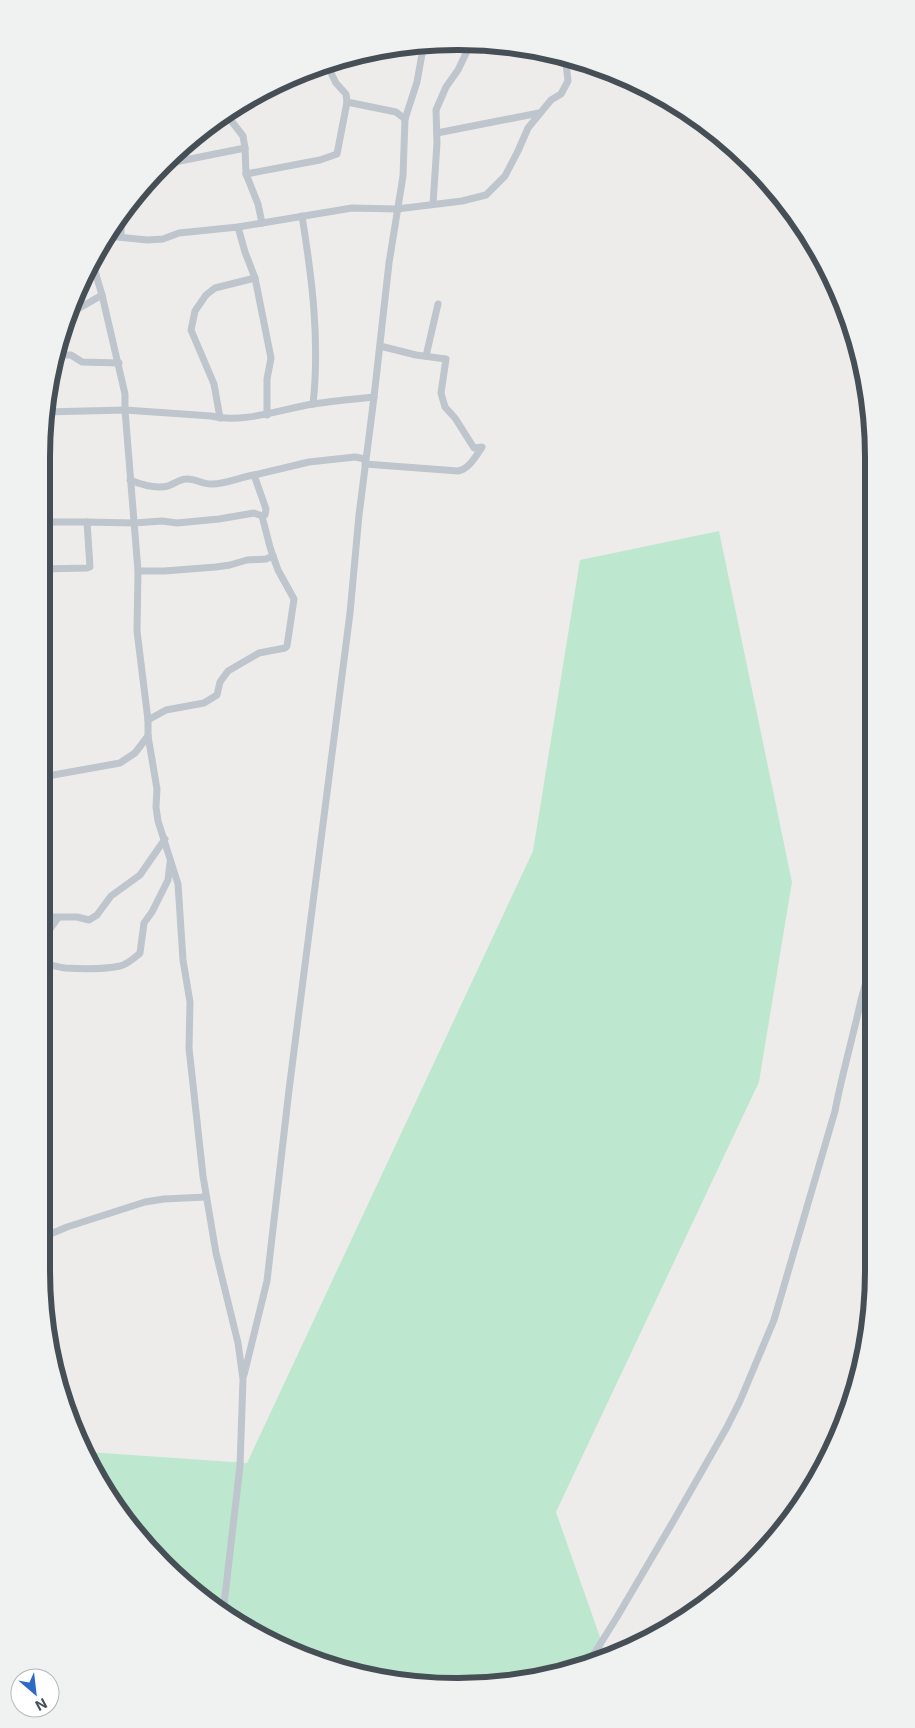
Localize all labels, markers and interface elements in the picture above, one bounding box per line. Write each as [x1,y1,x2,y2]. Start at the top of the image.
north arrow [10,1668,60,1718]
text: N [33,1695,50,1715]

